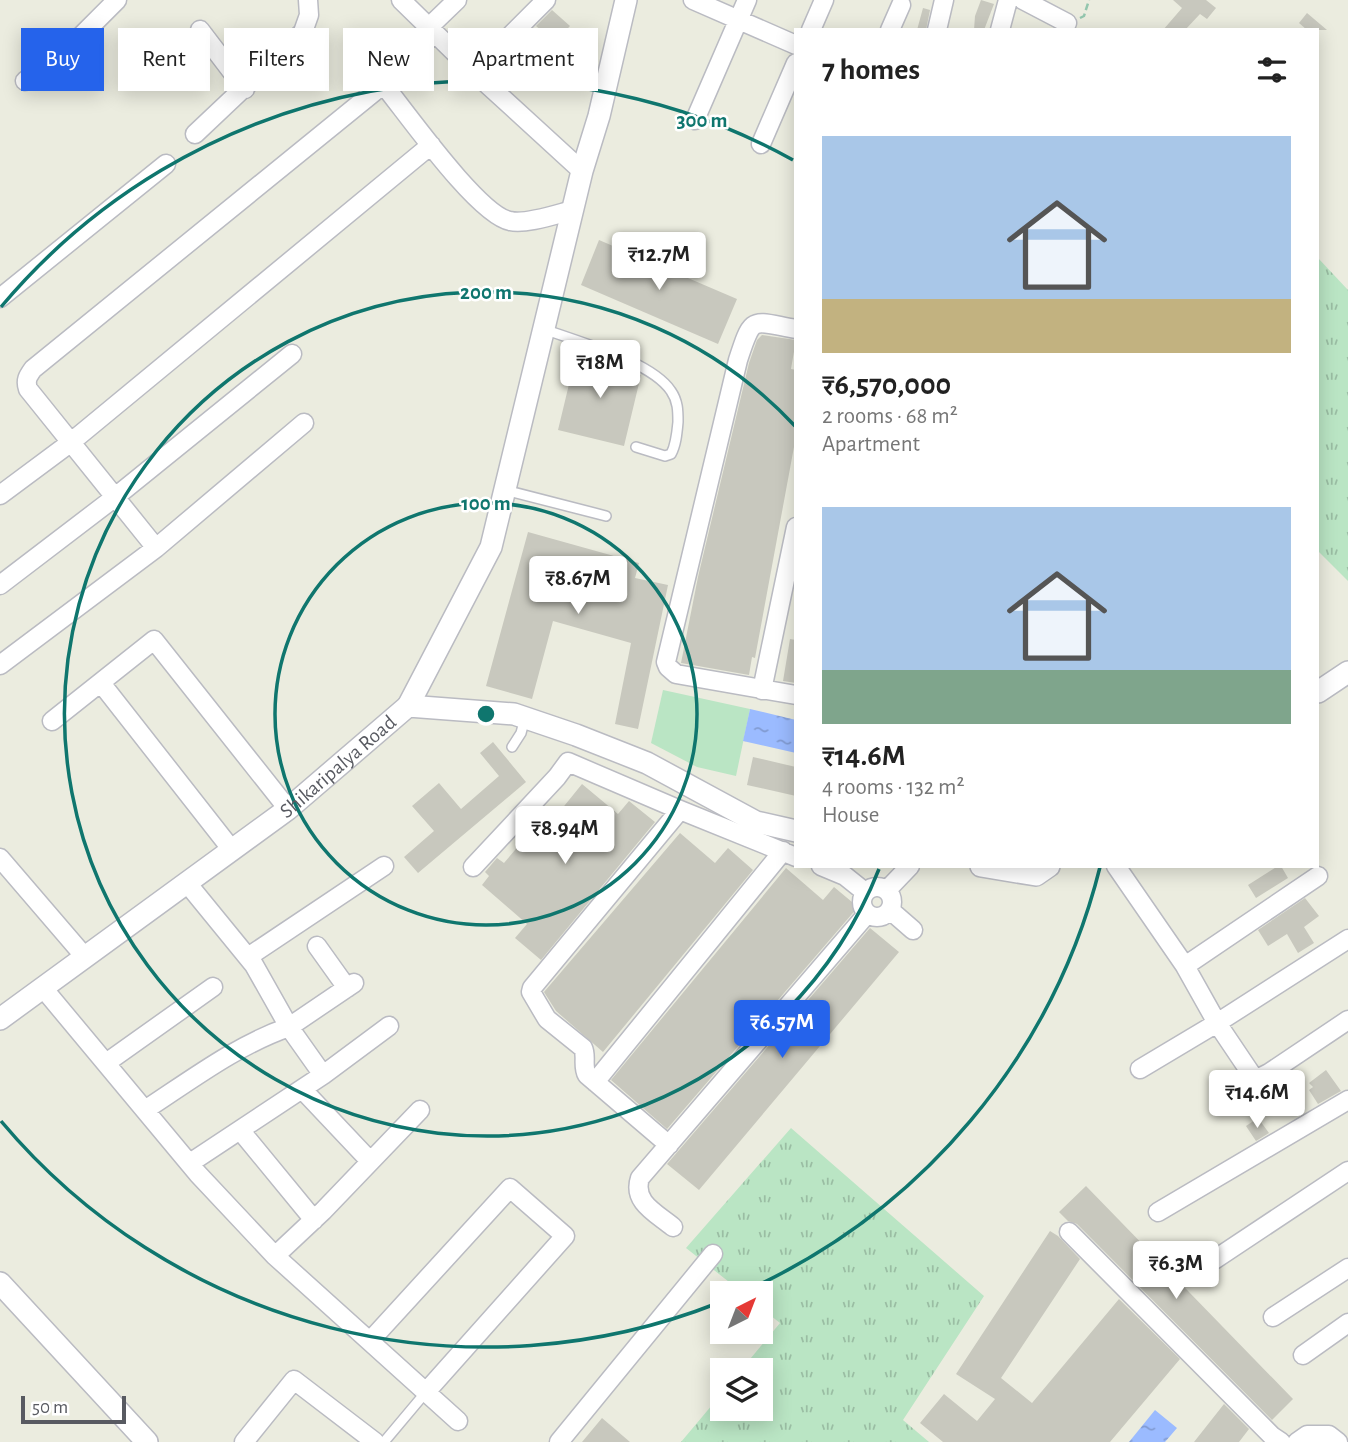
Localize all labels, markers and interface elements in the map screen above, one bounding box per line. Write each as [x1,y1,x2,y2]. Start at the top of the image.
chip: Buy [21,28,104,91]
chip: Rent [118,28,210,91]
chip: Filters [224,28,329,91]
chip: New [343,28,434,91]
chip: Apartment [448,28,598,91]
icon: filters [1253,51,1291,89]
text: 7 homes [822,55,920,85]
text: 300 m [676,110,728,131]
icon: home [994,182,1120,308]
pin: ₹12.7M [602,232,716,292]
text: ₹12.7M [628,243,690,266]
text: 200 m [460,282,512,303]
pin: ₹18M [559,340,641,400]
text: ₹18M [576,351,624,374]
text: ₹6,570,000 [822,370,951,400]
text: 2 rooms · 68 m² [822,405,958,428]
text: Apartment [822,433,920,456]
text: 100 m [461,493,511,514]
icon: home [994,553,1120,679]
pin: ₹8.67M [521,556,635,616]
text: ₹8.67M [545,567,611,590]
centre of rings [474,702,498,726]
street label: Shikaripalya Road [276,711,400,822]
text: ₹14.6M [822,741,906,771]
text: 4 rooms · 132 m² [822,776,964,799]
text: House [822,804,879,827]
pin: ₹8.94M [508,806,622,866]
text: ₹8.94M [531,817,599,840]
pin: ₹6.57M [725,1000,839,1060]
text: ₹6.57M [750,1011,814,1034]
pin: ₹14.6M [1200,1070,1314,1130]
text: ₹14.6M [1225,1081,1289,1104]
pin: ₹6.3M [1127,1242,1225,1301]
text: ₹6.3M [1149,1252,1203,1275]
north arrow [710,1281,774,1344]
map controls [710,1281,773,1421]
button: layers [710,1358,773,1421]
scale bar [21,1393,126,1425]
text: 50 m [32,1398,68,1417]

